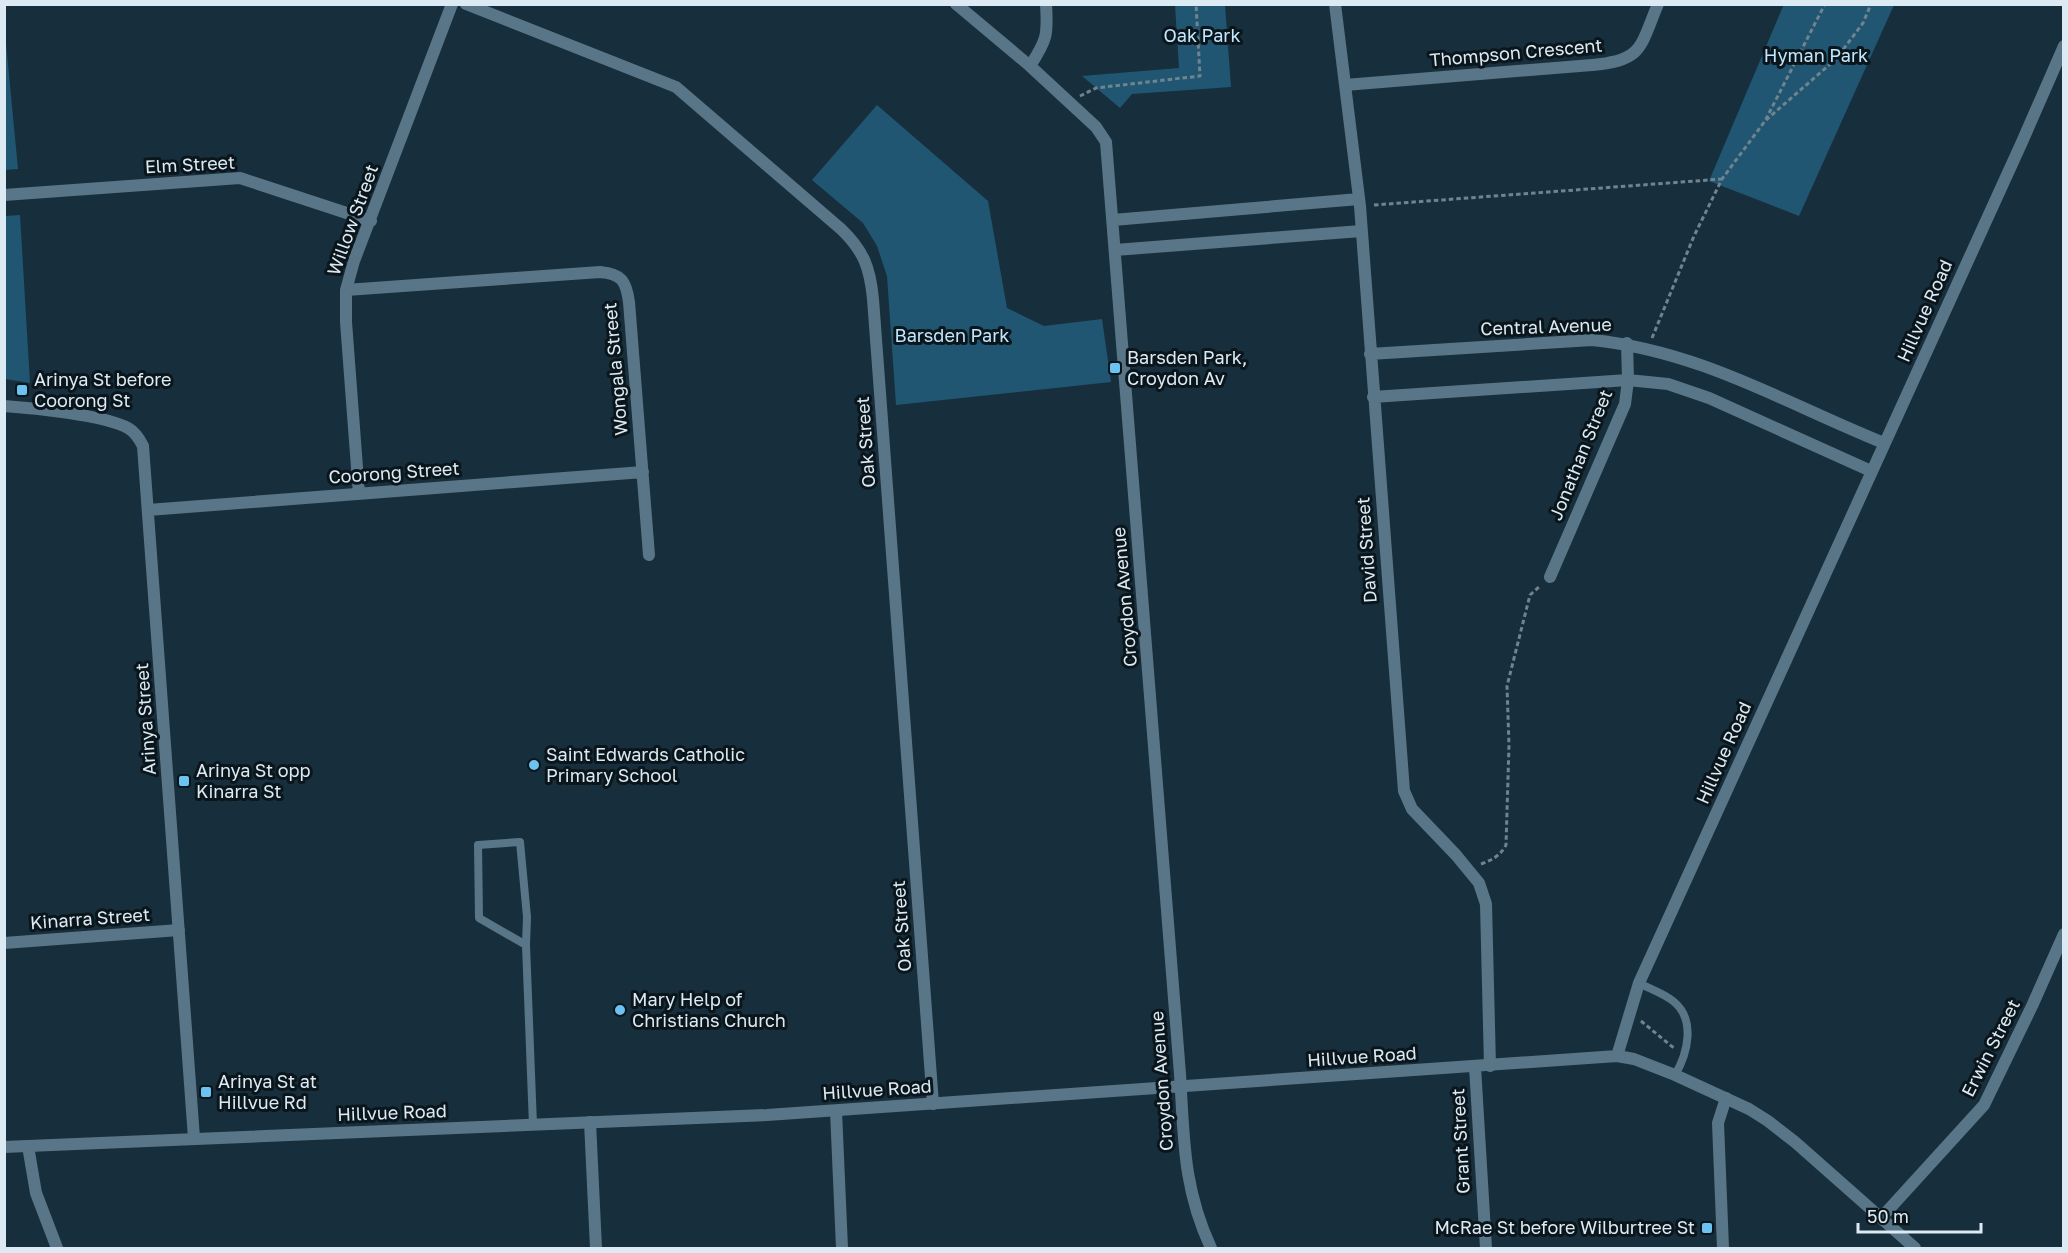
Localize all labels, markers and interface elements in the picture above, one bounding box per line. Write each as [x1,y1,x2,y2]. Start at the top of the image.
park label: Oak Park [1163,24,1241,46]
street label: Thompson Crescent [1429,33,1603,71]
park label: Hyman Park [1764,44,1868,66]
street label: Elm Street [144,151,236,177]
street label: Willow Street [322,161,382,278]
street label: Hillvue Road [1892,256,1956,365]
street label: Wongala Street [598,302,632,436]
street label: Central Avenue [1480,313,1612,339]
park label: Barsden Park [895,324,1009,346]
place label: Barsden Park, Croydon Av [1127,346,1247,389]
marker: Barsden Park, Croydon Av [1108,361,1122,375]
place label: Arinya St before Coorong St [34,368,171,411]
marker: Arinya St before Coorong St [15,383,29,397]
street label: Jonathan Street [1544,386,1616,523]
street label: Oak Street [851,396,879,488]
street label: Coorong Street [328,456,460,488]
street label: David Street [1351,496,1381,604]
street label: Croydon Avenue [1107,526,1141,668]
street label: Arinya Street [130,662,160,776]
street label: Hillvue Road [1691,698,1755,807]
place label: Saint Edwards Catholic Primary School [546,743,745,786]
marker: Saint Edwards Catholic Primary School [527,758,541,772]
place label: Arinya St opp Kinarra St [196,759,311,802]
marker: Arinya St opp Kinarra St [177,774,191,788]
street label: Oak Street [887,880,915,972]
street label: Kinarra Street [29,903,151,933]
place label: Mary Help of Christians Church [632,988,786,1031]
street label: Erwin Street [1956,995,2024,1100]
marker: Mary Help of Christians Church [613,1003,627,1017]
street label: Croydon Avenue [1145,1010,1177,1152]
street label: Hillvue Road [1306,1041,1417,1071]
place label: Arinya St at Hillvue Rd [218,1070,317,1113]
street label: Hillvue Road [821,1074,932,1104]
marker: Arinya St at Hillvue Rd [199,1085,213,1099]
street label: Grant Street [1446,1088,1474,1194]
street label: Hillvue Road [337,1099,447,1125]
scale bar [1858,1196,1981,1234]
text: 50 m [1867,1205,1909,1227]
place label: McRae St before Wilburtree St [1434,1216,1695,1238]
marker: McRae St before Wilburtree St [1700,1221,1714,1235]

